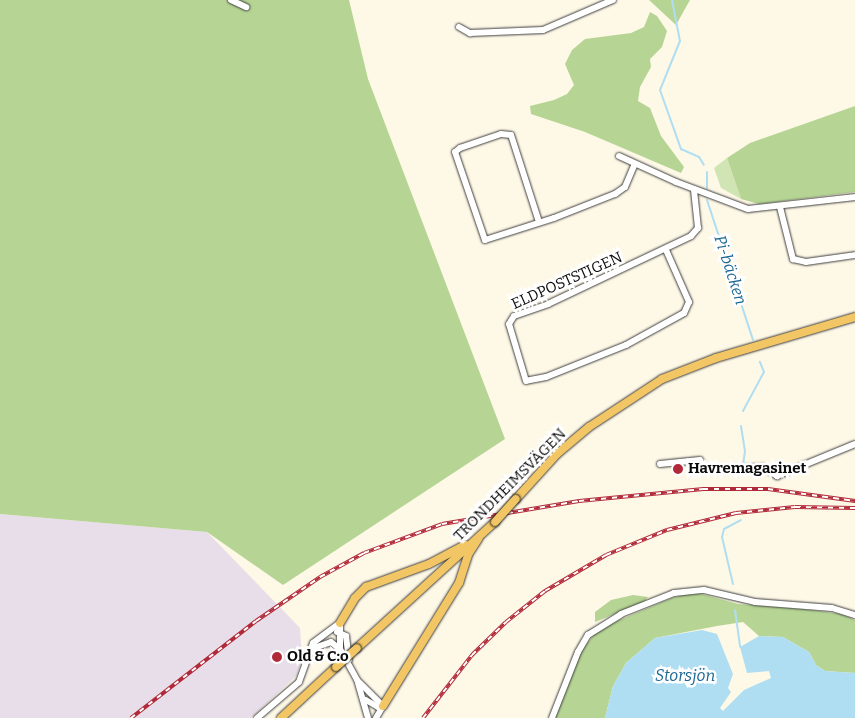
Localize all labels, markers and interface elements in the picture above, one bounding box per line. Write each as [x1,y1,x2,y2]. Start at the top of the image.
water label: Pi-bäcken [710,233,750,307]
street label: ELDPOSTSTIGEN [509,248,625,314]
street label: TRONDHEIMSVÄGEN [450,425,570,545]
place label: Havremagasinet [688,460,806,478]
marker: Havremagasinet [672,463,684,475]
place label: Old & C:o [287,648,349,666]
marker: Old & C:o [271,651,283,663]
water label: Storsjön [655,666,715,686]

